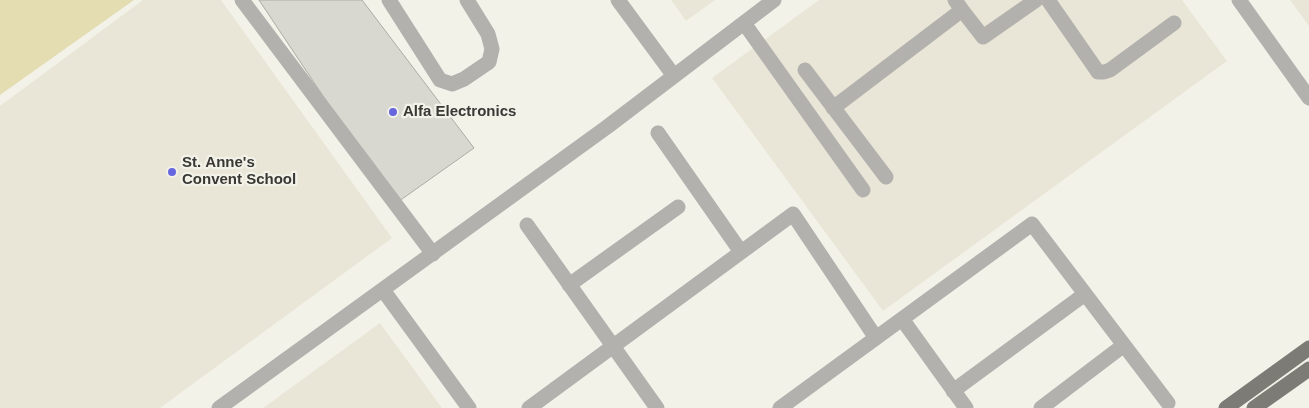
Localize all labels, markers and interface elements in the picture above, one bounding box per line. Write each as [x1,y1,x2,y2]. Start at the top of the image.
place label: Alfa Electronics [403,103,516,121]
marker: Alfa Electronics [387,106,399,118]
place label: St. Anne's Convent School [182,154,296,189]
marker: St. Anne's Convent School [166,166,178,178]

